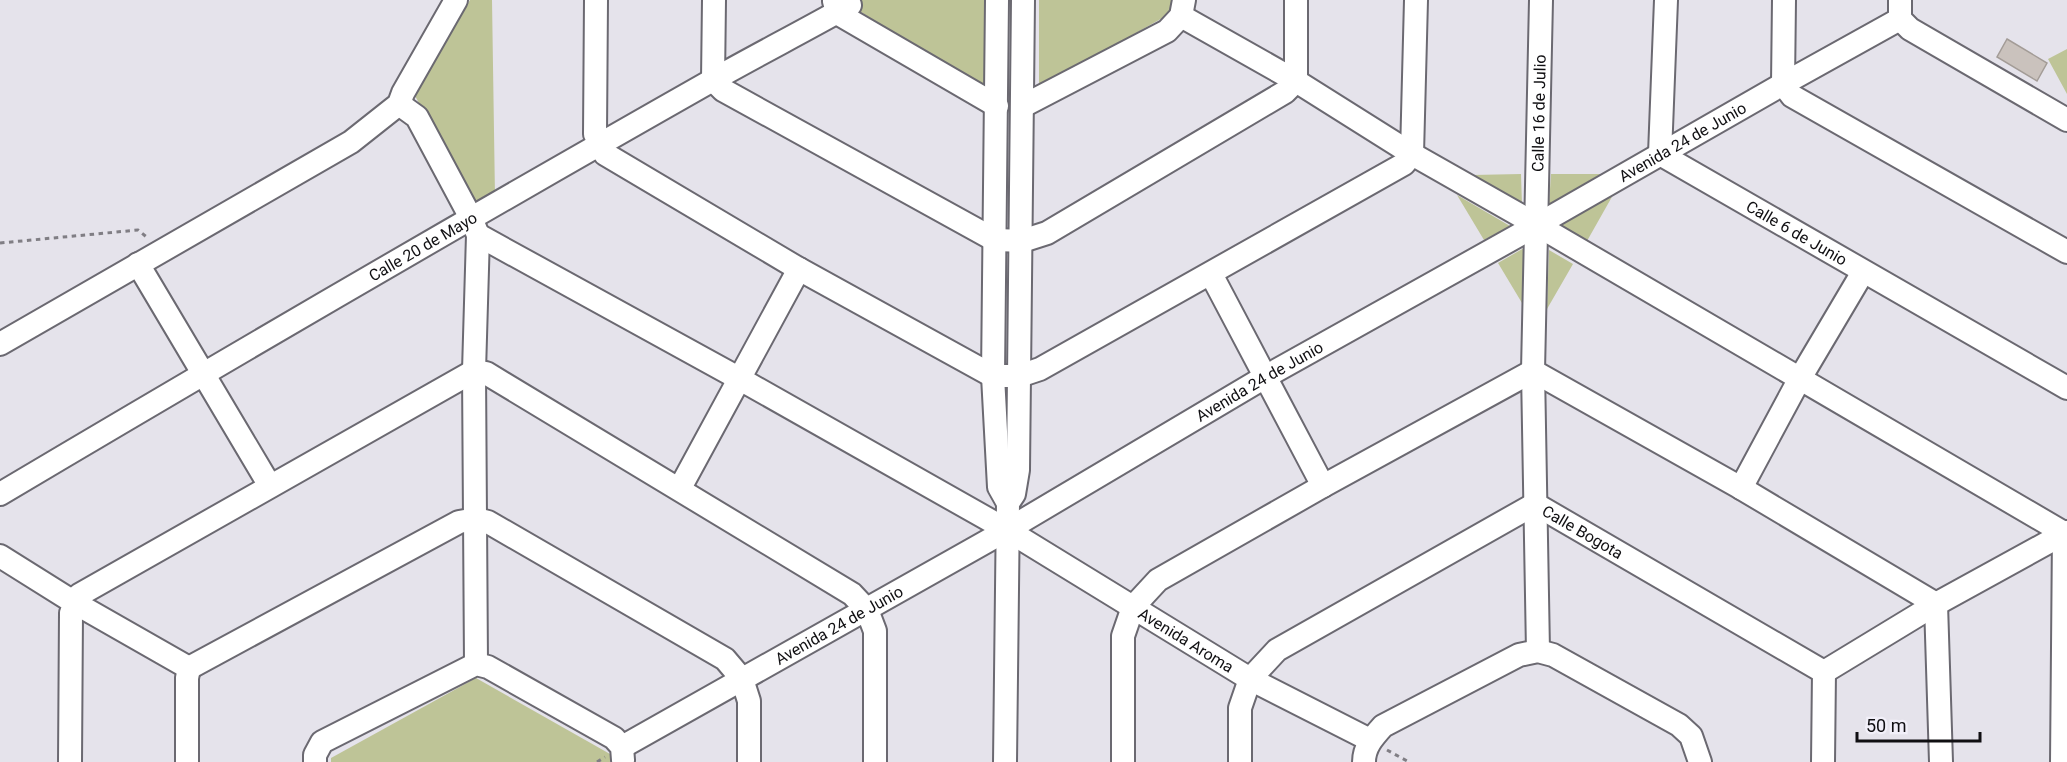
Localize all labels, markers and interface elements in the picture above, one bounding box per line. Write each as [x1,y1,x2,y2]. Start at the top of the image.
street label: Calle 16 de Julio [1528,54,1550,172]
street label: Avenida 24 de Junio [1616,98,1750,186]
street label: Calle 6 de Junio [1743,197,1850,270]
street label: Calle 20 de Mayo [365,208,481,285]
street label: Avenida 24 de Junio [1193,337,1327,426]
street label: Calle Bogota [1539,501,1626,563]
street label: Avenida 24 de Junio [772,582,906,669]
street label: Avenida Aroma [1135,604,1237,677]
scale bar [1857,705,1980,743]
text: 50 m [1866,715,1906,736]

